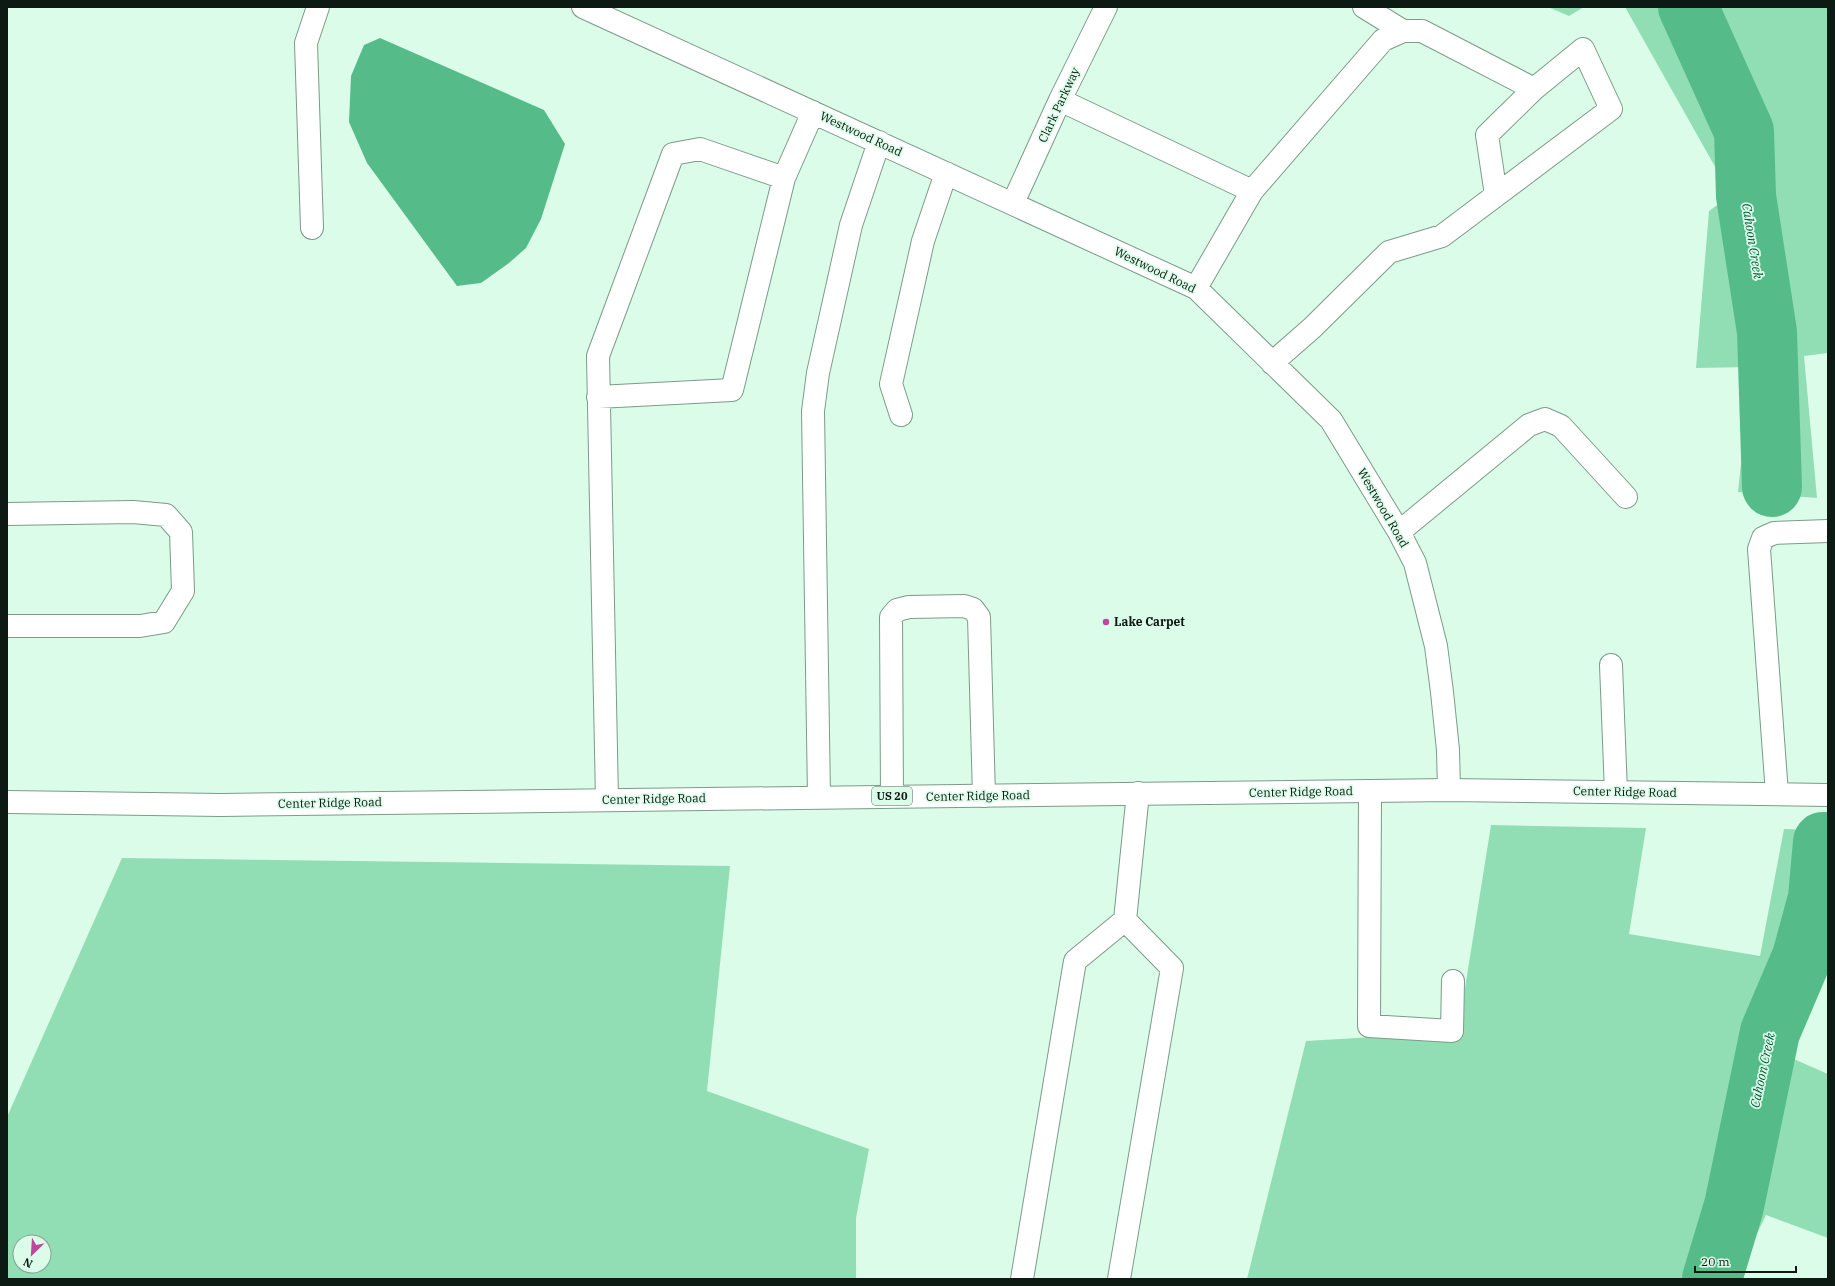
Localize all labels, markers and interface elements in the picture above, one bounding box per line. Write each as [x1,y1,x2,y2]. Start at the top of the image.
street label: Clark Parkway [1035,64,1083,145]
street label: Westwood Road [818,108,905,159]
water label: Cahoon Creek [1738,202,1767,280]
street label: Westwood Road [1112,243,1199,296]
street label: Westwood Road [1355,465,1412,550]
place label: Lake Carpet [1114,614,1185,629]
marker: Lake Carpet [1101,617,1111,627]
street label: Center Ridge Road [1249,783,1353,800]
street label: Center Ridge Road [1573,783,1677,800]
road number: US 20 [872,787,912,805]
street label: Center Ridge Road [926,787,1030,804]
street label: Center Ridge Road [602,790,706,807]
street label: Center Ridge Road [278,794,382,811]
water label: Cahoon Creek [1746,1031,1779,1109]
north arrow [12,1234,52,1274]
scale bar [1695,1248,1796,1274]
text: 20 m [1701,1254,1730,1269]
text: N [21,1255,35,1271]

